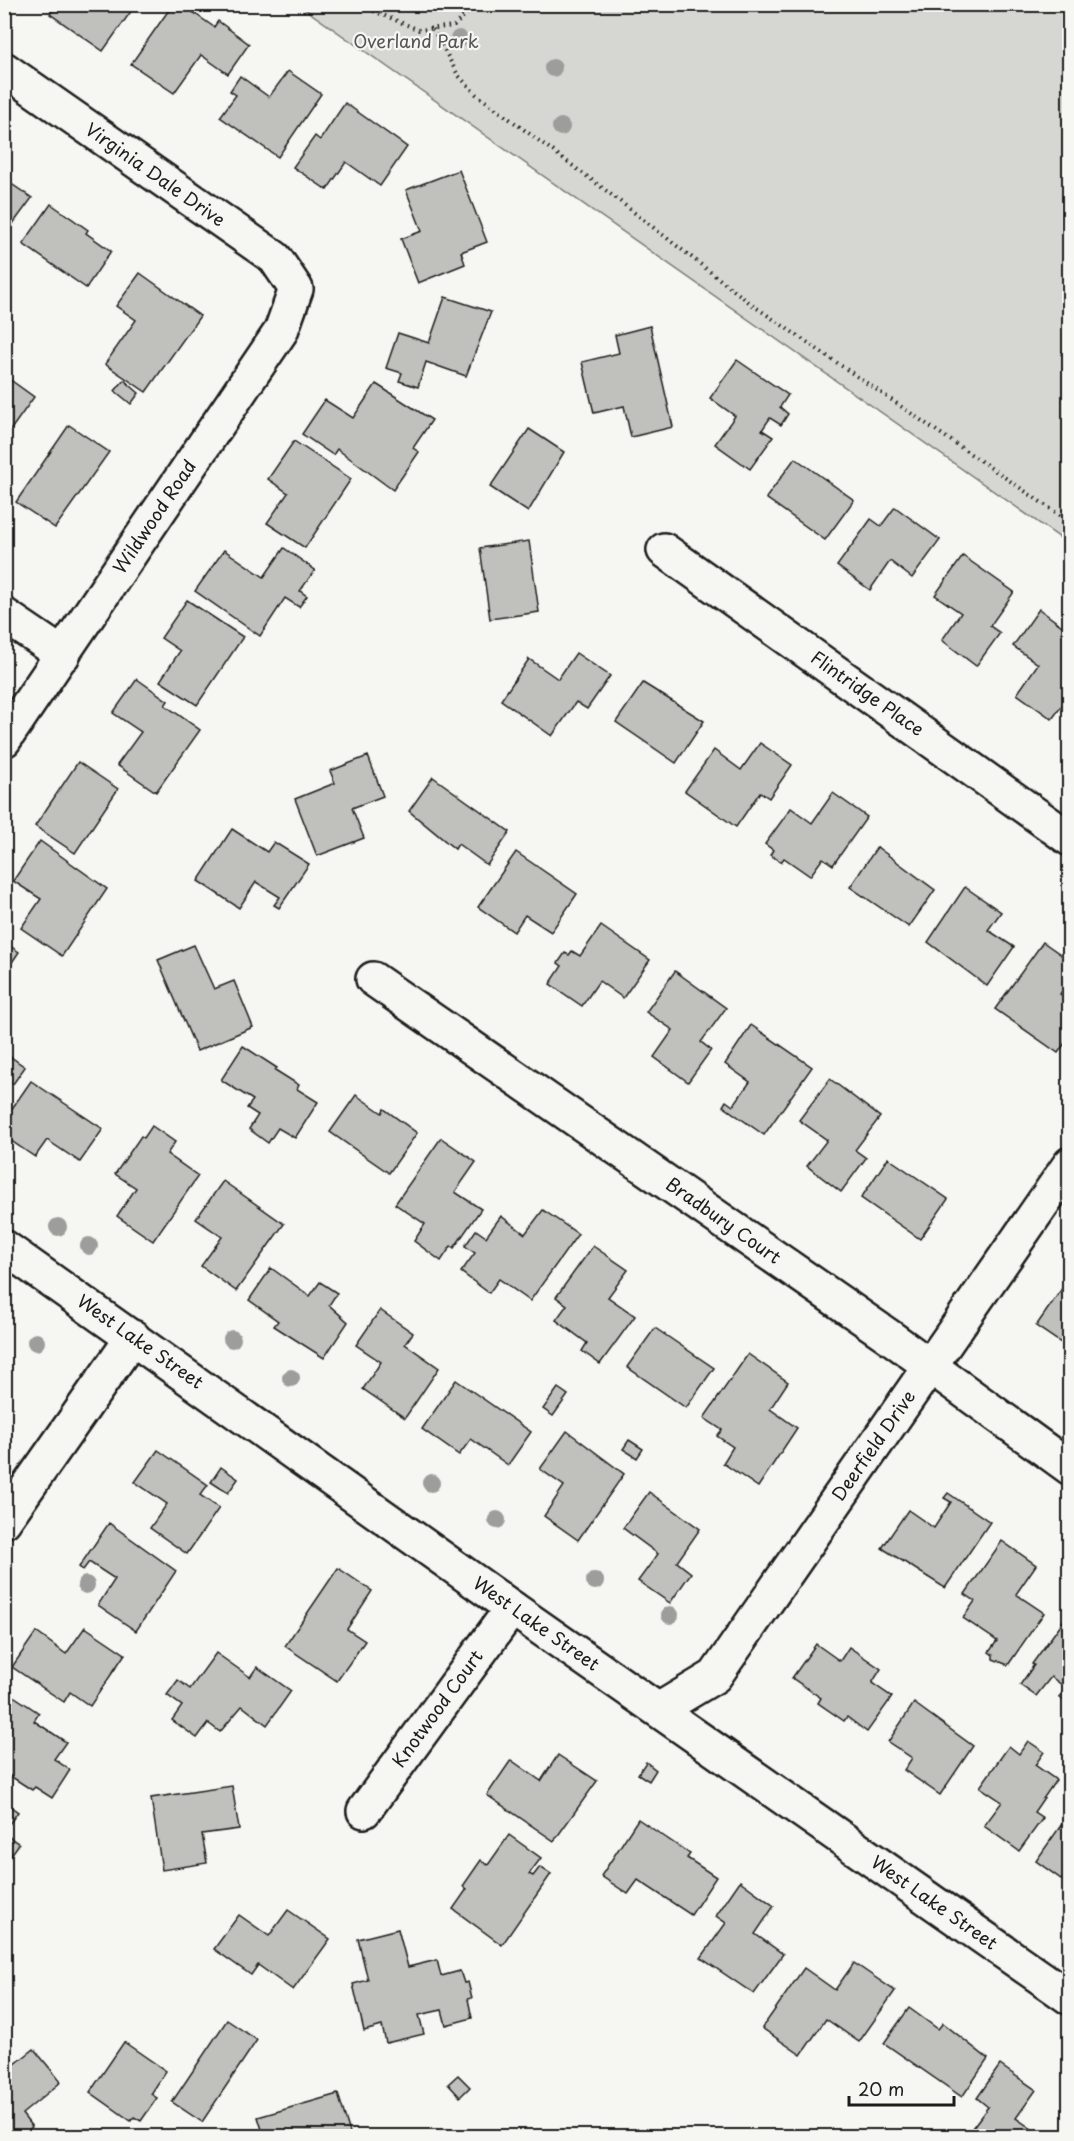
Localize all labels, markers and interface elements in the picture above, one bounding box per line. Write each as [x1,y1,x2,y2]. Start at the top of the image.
park label: Overland Park [353,27,479,54]
street label: Virginia Dale Drive [80,115,231,232]
street label: Wildwood Road [106,454,202,579]
street label: Flintridge Place [806,644,930,742]
street label: Bradbury Court [661,1170,787,1270]
street label: West Lake Street [72,1287,210,1395]
street label: Deerfield Drive [824,1384,921,1506]
street label: West Lake Street [468,1569,606,1677]
street label: Knotwood Court [385,1644,489,1772]
street label: West Lake Street [866,1848,1004,1956]
scale bar [849,2069,954,2107]
text: 20 m [858,2075,904,2102]

